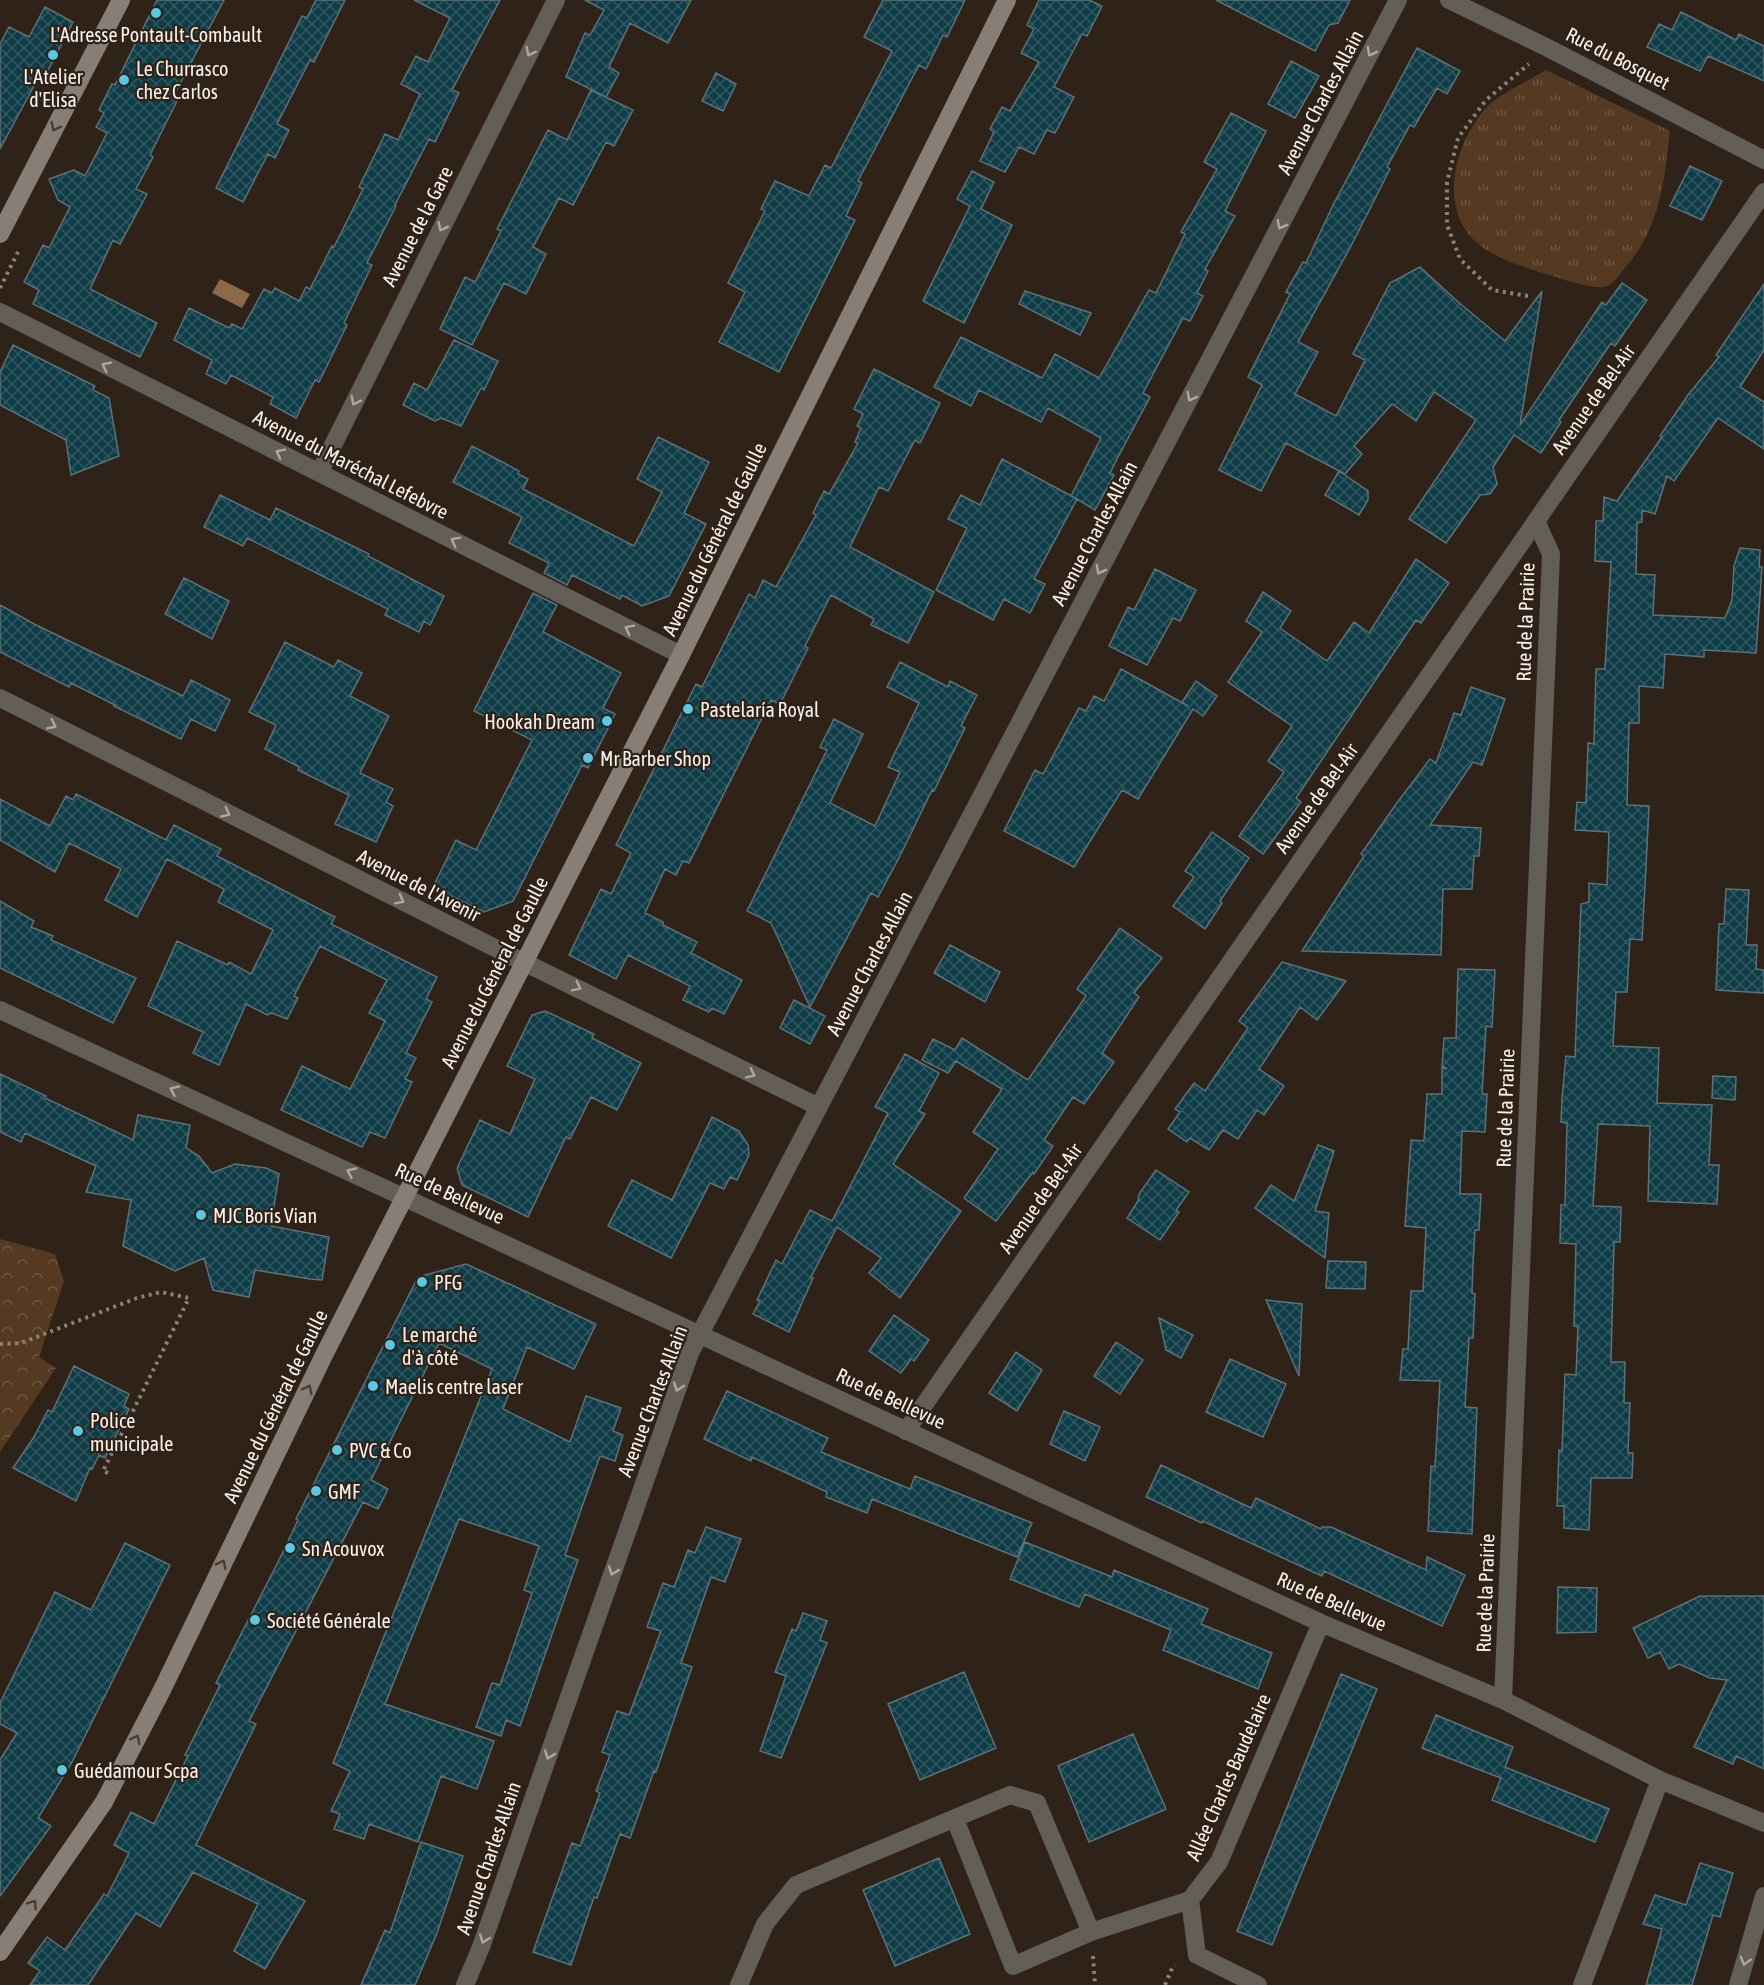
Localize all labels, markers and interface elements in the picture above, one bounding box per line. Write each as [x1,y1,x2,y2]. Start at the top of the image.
marker: L'Adresse Pontault-Combault [149,6,163,20]
street label: Rue du Bosquet [1562,22,1674,94]
place label: L'Adresse Pontault-Combault [50,23,262,46]
street label: Avenue Charles Allain [1272,26,1368,178]
one-way arrow [525,46,537,57]
one-way arrow [1367,46,1378,56]
marker: L'Atelier d'Elisa [46,48,60,62]
place label: Le Churrasco chez Carlos [136,57,228,103]
place label: L'Atelier d'Elisa [23,65,84,111]
marker: Le Churrasco chez Carlos [117,73,131,87]
one-way arrow [51,120,63,131]
street label: Avenue de la Gare [377,162,457,290]
one-way arrow [1277,218,1288,229]
one-way arrow [438,220,449,231]
street label: Avenue de Bel-Air [1547,339,1640,458]
one-way arrow [102,362,112,373]
one-way arrow [1186,391,1198,402]
one-way arrow [350,394,362,405]
street label: Avenue du Maréchal Lefebvre [250,405,452,523]
street label: Avenue du Général de Gaulle [657,439,771,639]
one-way arrow [276,449,287,461]
street label: Avenue Charles Allain [1046,457,1142,609]
one-way arrow [450,537,461,548]
street label: Rue de la Prairie [1511,562,1539,682]
one-way arrow [1096,564,1107,575]
one-way arrow [624,624,635,636]
place label: Pastelaría Royal [700,698,820,721]
marker: Pastelaría Royal [681,702,695,716]
place label: Hookah Dream [484,710,595,733]
marker: Hookah Dream [600,714,614,728]
one-way arrow [46,718,57,729]
street label: Avenue de Bel-Air [1270,738,1363,857]
place label: Mr Barber Shop [600,747,711,770]
marker: Mr Barber Shop [581,751,595,765]
one-way arrow [220,805,231,817]
street label: Avenue de l'Avenir [354,844,485,926]
street label: Avenue du Général de Gaulle [436,872,552,1072]
street label: Avenue Charles Allain [821,887,917,1039]
one-way arrow [394,893,405,905]
one-way arrow [570,980,581,991]
street label: Rue de la Prairie [1491,1048,1519,1168]
one-way arrow [745,1067,756,1078]
one-way arrow [170,1085,181,1097]
street label: Avenue de Bel-Air [994,1138,1087,1257]
street label: Rue de Bellevue [392,1158,508,1228]
one-way arrow [347,1167,358,1179]
place label: MJC Boris Vian [213,1204,317,1227]
marker: MJC Boris Vian [194,1208,208,1222]
place label: PFG [434,1271,462,1294]
marker: PFG [415,1275,429,1289]
street label: Avenue du Général de Gaulle [218,1306,332,1506]
street label: Avenue Charles Allain [613,1322,691,1480]
place label: Le marché d'à côté [402,1323,477,1369]
marker: Le marché d'à côté [383,1338,397,1352]
street label: Rue de Bellevue [833,1363,949,1433]
place label: Maelis centre laser [385,1375,524,1398]
marker: Maelis centre laser [366,1379,380,1393]
one-way arrow [672,1381,685,1392]
one-way arrow [301,1384,312,1395]
place label: Police municipale [90,1409,173,1455]
marker: Police municipale [71,1424,85,1438]
place label: PVC & Co [349,1439,412,1462]
marker: PVC & Co [330,1443,344,1457]
place label: GMF [328,1480,360,1503]
marker: GMF [309,1484,323,1498]
street label: Rue de la Prairie [1471,1533,1499,1653]
place label: Sn Acouvox [302,1537,384,1560]
marker: Sn Acouvox [283,1541,297,1555]
one-way arrow [215,1559,227,1570]
one-way arrow [608,1565,621,1576]
street label: Rue de Bellevue [1274,1567,1390,1635]
place label: Société Générale [267,1609,391,1632]
marker: Société Générale [248,1613,262,1627]
street label: Allée Charles Baudelaire [1181,1690,1275,1864]
one-way arrow [129,1735,140,1745]
one-way arrow [543,1749,556,1760]
place label: Guédamour Scpa [74,1759,199,1782]
marker: Guédamour Scpa [55,1763,69,1777]
street label: Avenue Charles Allain [451,1779,525,1937]
one-way arrow [26,1900,37,1911]
one-way arrow [478,1933,491,1944]
one-way arrow [1740,1955,1752,1966]

